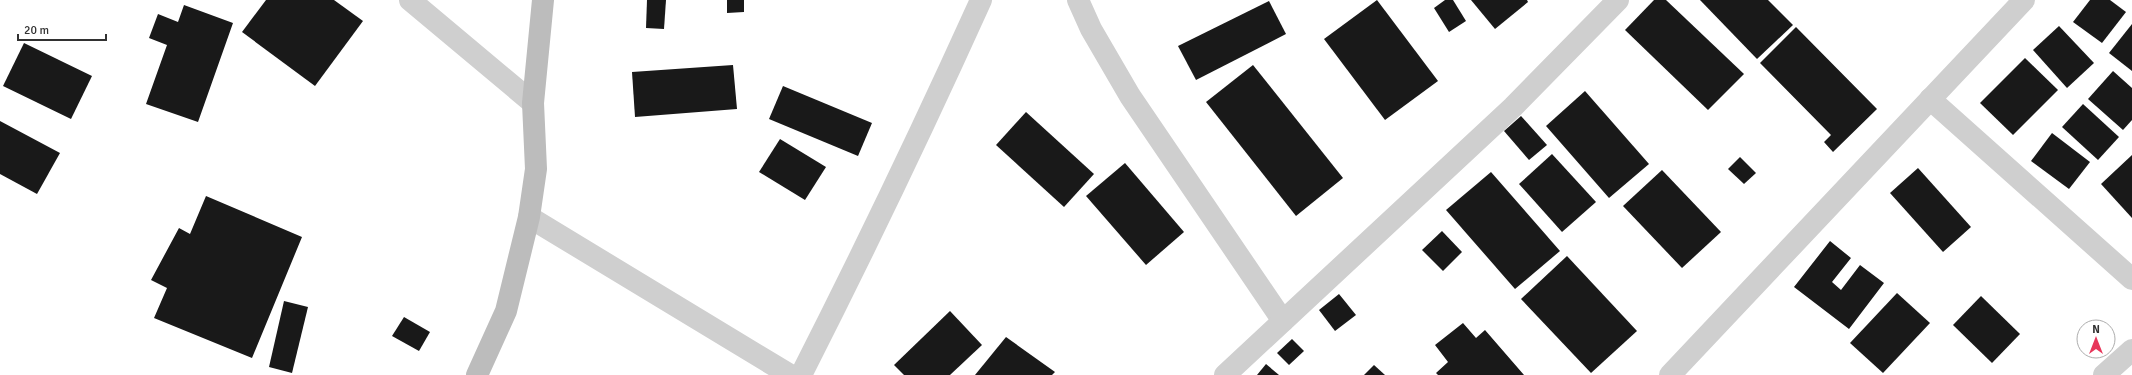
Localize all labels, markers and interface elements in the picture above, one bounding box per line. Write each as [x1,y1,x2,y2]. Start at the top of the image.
scale bar [18,16,106,42]
text: 20 m [24,23,49,38]
north arrow [2076,319,2116,359]
text: N [2092,323,2100,336]

